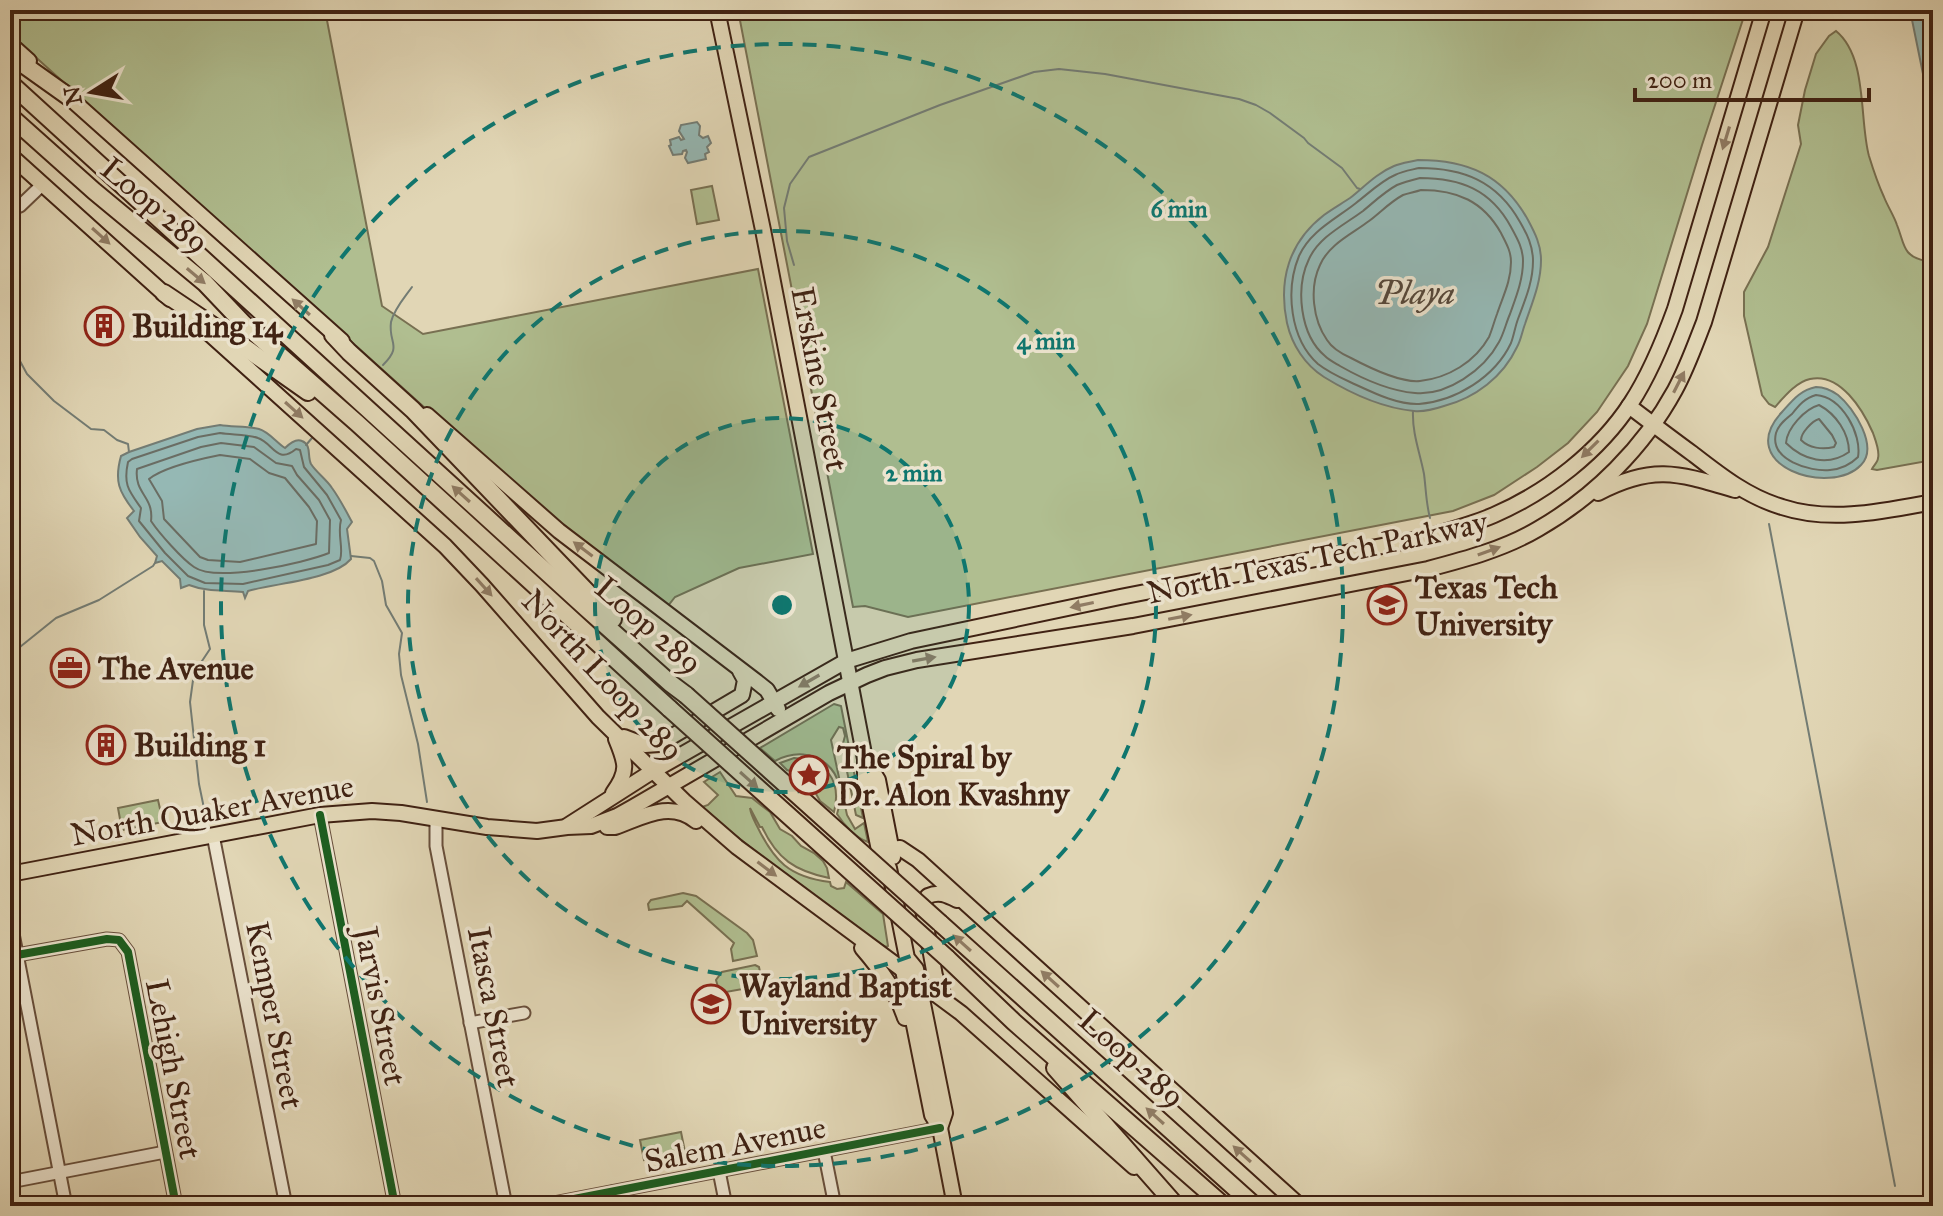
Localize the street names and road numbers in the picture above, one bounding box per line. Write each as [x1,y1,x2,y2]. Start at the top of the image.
street label: Loop 289 [93,149,217,262]
street label: Erskine Street [783,284,857,475]
street label: North Texas Tech Parkway [1143,502,1492,613]
street label: Loop 289 [587,568,710,683]
street label: North Loop 289 [513,582,692,769]
street label: North Quaker Avenue [67,766,357,855]
street label: Kemper Street [237,918,312,1112]
street label: Jarvis Street [345,921,415,1089]
street label: Itasca Street [459,923,528,1091]
street label: Lehigh Street [137,976,210,1162]
street label: Loop 289 [1071,1001,1193,1116]
street label: Salem Avenue [641,1108,829,1181]

